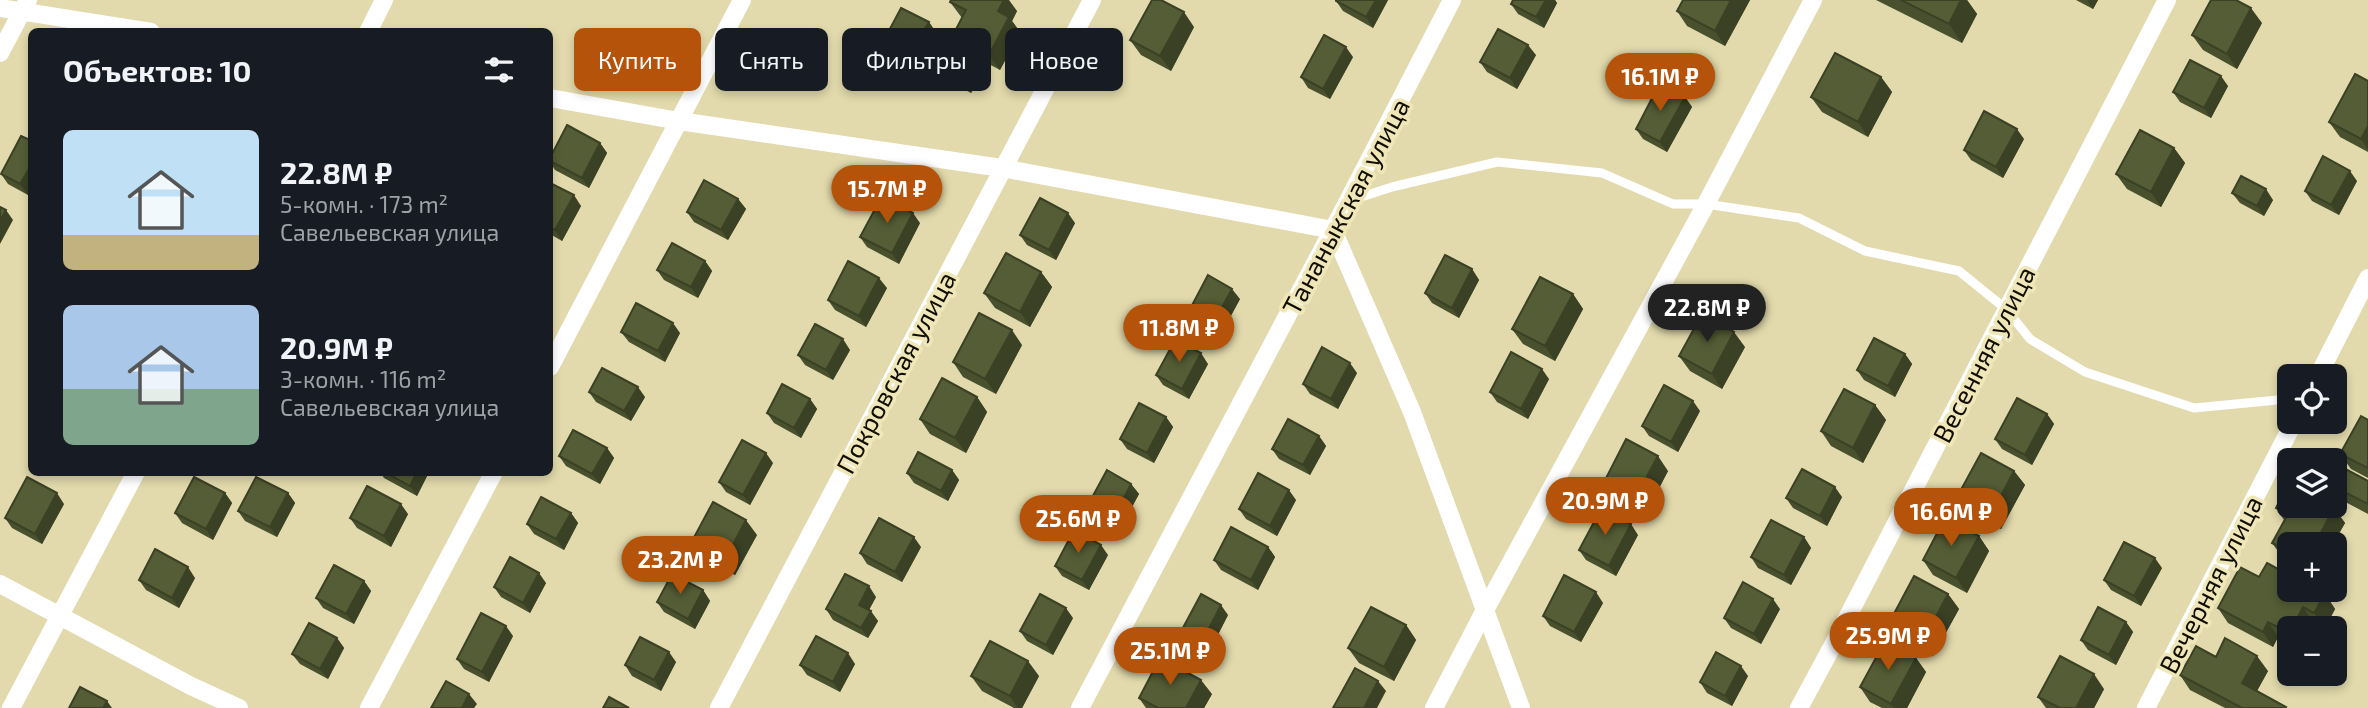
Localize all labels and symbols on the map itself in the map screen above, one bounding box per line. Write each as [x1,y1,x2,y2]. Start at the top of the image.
pin: 16.1M ₽ [1595,54,1725,113]
street label: Тананыкская улица [1275,93,1416,320]
pin: 15.7M ₽ [822,166,952,225]
street label: Весенняя улица [1925,261,2042,448]
street label: Покровская улица [829,266,962,479]
pin: 22.8M ₽ [1642,284,1772,344]
pin: 11.8M ₽ [1114,304,1244,364]
pin: 20.9M ₽ [1540,477,1670,537]
pin: 16.6M ₽ [1886,489,2016,548]
street label: Вечерняя улица [2152,490,2269,678]
pin: 25.6M ₽ [1013,496,1143,555]
pin: 23.2M ₽ [615,536,745,596]
pin: 25.9M ₽ [1823,612,1953,672]
pin: 25.1M ₽ [1105,628,1235,687]

